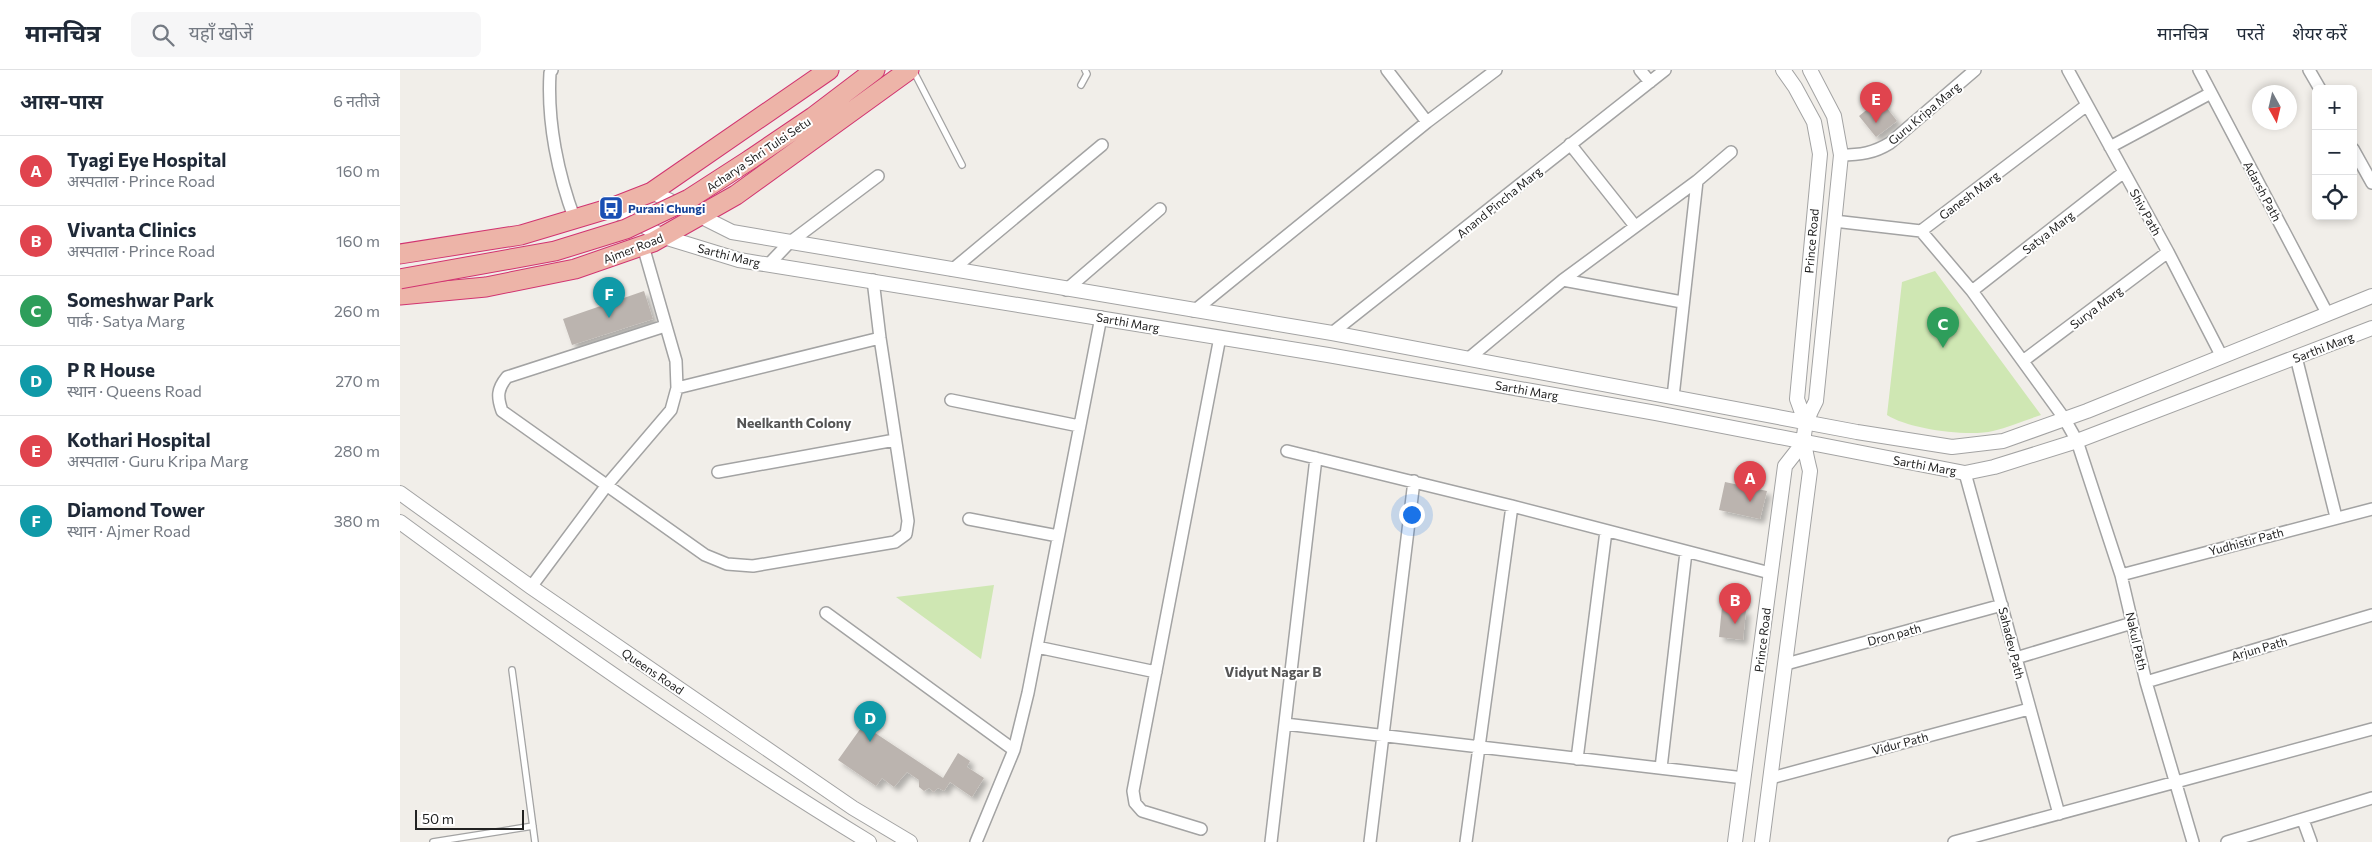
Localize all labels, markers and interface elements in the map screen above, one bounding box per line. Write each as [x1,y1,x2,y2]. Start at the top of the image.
search box [131,12,481,57]
text: मानचित्र [25,18,101,47]
icon: search [149,21,177,49]
text: यहाँ खोजें [189,21,253,44]
text: मानचित्र [2157,22,2208,44]
text: परतें [2236,22,2264,44]
text: शेयर करें [2292,22,2347,44]
street label: Guru Kripa Marg [1885,78,1963,147]
pin: E [1860,82,1892,123]
north arrow [2252,85,2297,130]
map controls [2312,85,2357,220]
button: + [2312,85,2357,130]
text: आस-पास [20,88,103,113]
text: 6 नतीजे [333,91,380,110]
street label: Acharya Shri Tulsi Setu [703,114,813,194]
button: − [2312,130,2357,175]
text: Tyagi Eye Hospital [67,148,226,171]
street label: Adarsh Path [2241,159,2285,223]
text: A [30,161,42,180]
text: 160 m [336,161,380,180]
street label: Anand Pincha Marg [1454,163,1545,241]
street label: Ganesh Marg [1936,167,2002,222]
text: अस्पताल · Prince Road [67,171,215,190]
button: locate [2312,175,2357,220]
street label: Shiv Path [2127,186,2165,238]
bus stop icon: Purani Chungi [598,195,624,221]
place label: Purani Chungi [628,201,705,215]
street label: Satya Marg [2019,207,2077,257]
street label: Prince Road [1801,208,1821,274]
text: Vivanta Clinics [67,218,196,241]
street label: Ajmer Road [601,230,665,266]
text: B [31,231,41,250]
text: 160 m [336,231,380,250]
street label: Sarthi Marg [696,240,762,270]
text: अस्पताल · Prince Road [67,241,215,260]
pin: F [593,277,625,318]
street label: Surya Marg [2067,282,2125,331]
text: Someshwar Park [67,288,214,311]
text: C [31,301,41,320]
text: 260 m [334,301,380,320]
pin: C [1927,307,1959,348]
street label: Sarthi Marg [1095,310,1161,335]
text: पार्क · Satya Marg [67,311,185,330]
street label: Sarthi Marg [2291,329,2356,365]
text: P R House [67,358,155,381]
text: D [30,371,42,390]
text: 270 m [335,371,380,390]
street label: Sarthi Marg [1494,378,1560,403]
text: स्थान · Queens Road [67,381,202,400]
district label: Neelkanth Colony [737,414,852,431]
text: Kothari Hospital [67,428,211,451]
text: E [31,441,41,460]
text: 280 m [334,441,380,460]
text: अस्पताल · Guru Kripa Marg [67,451,248,470]
street label: Sarthi Marg [1892,453,1958,478]
pin: A [1734,461,1766,502]
text: Diamond Tower [67,498,205,521]
your location [1399,502,1425,528]
text: F [31,511,41,530]
text: 380 m [334,511,380,530]
text: स्थान · Ajmer Road [67,521,190,540]
street label: Yudhistir Path [2207,524,2285,558]
pin: B [1719,583,1751,624]
street label: Sahadev Path [1996,606,2028,680]
street label: Prince Road [1751,607,1773,673]
street label: Nakul Path [2123,610,2151,672]
street label: Dron path [1866,620,1922,648]
street label: Arjun Path [2229,633,2289,663]
street label: Queens Road [619,645,687,697]
district label: Vidyut Nagar B [1225,663,1321,680]
pin: D [854,701,886,742]
street label: Vidur Path [1870,729,1930,757]
scale bar [415,807,524,830]
text: 50 m [422,810,454,827]

